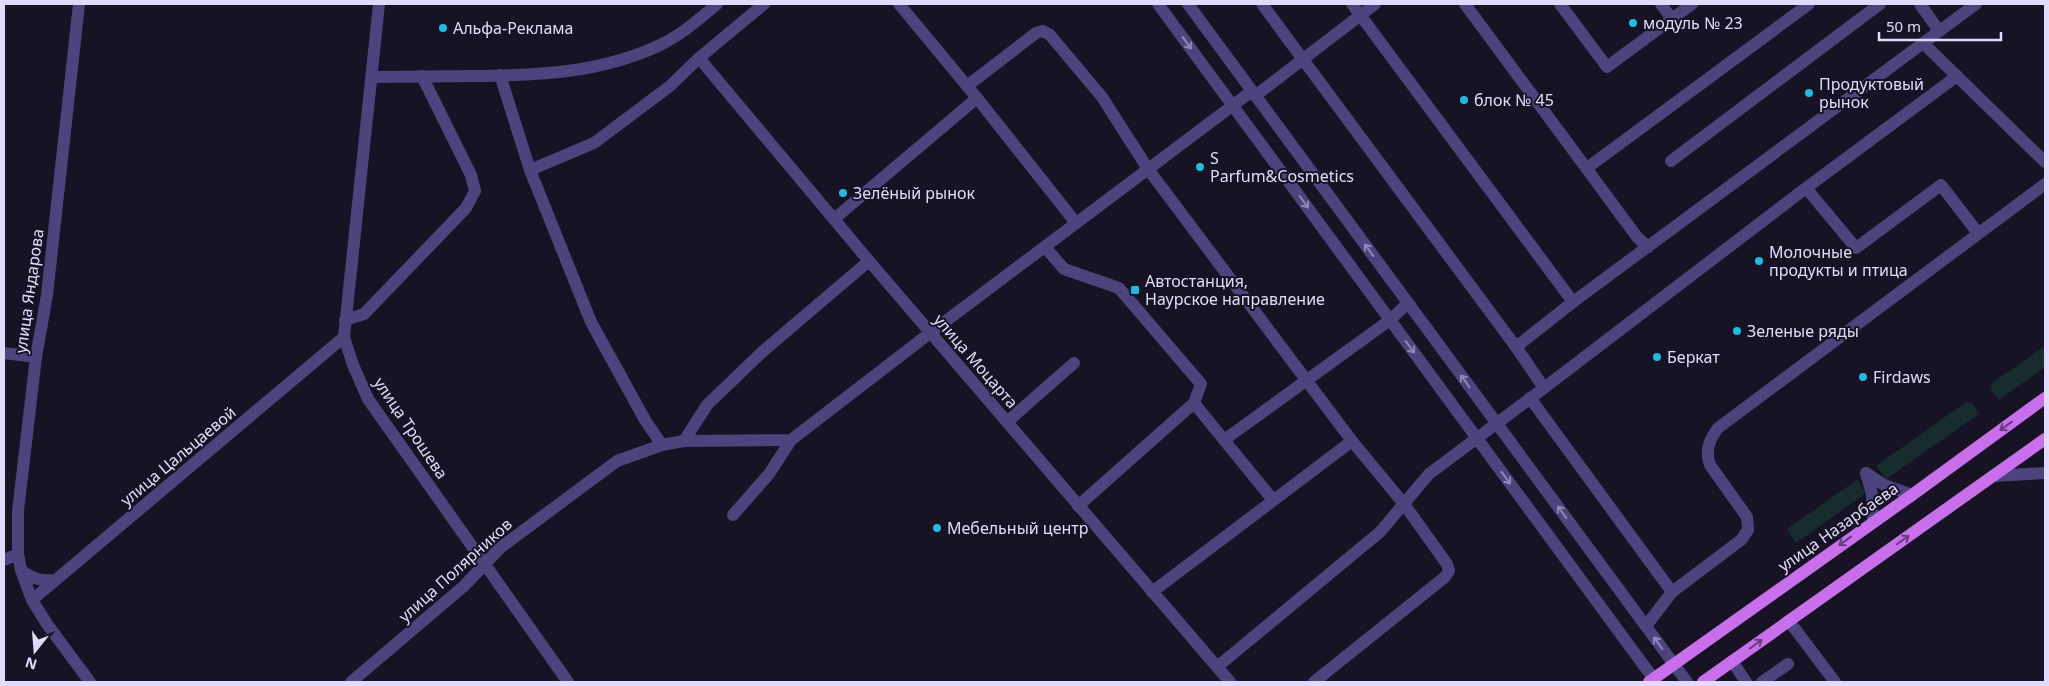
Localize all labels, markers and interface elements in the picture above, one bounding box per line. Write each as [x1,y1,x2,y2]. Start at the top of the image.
scale bar [1879,10,2002,42]
place label: модуль № 23 [1643,12,1743,34]
text: 50 m [1886,16,1921,36]
place label: Альфа-Реклама [453,17,573,39]
marker: модуль № 23 [1627,17,1639,29]
marker: Альфа-Реклама [437,22,449,34]
one-way arrow [1182,36,1192,50]
place label: Продуктовый рынок [1819,73,1924,113]
marker: Продуктовый рынок [1803,87,1815,99]
place label: блок № 45 [1474,89,1554,111]
marker: блок № 45 [1458,94,1470,106]
place label: S Parfum&Cosmetics [1210,147,1354,187]
marker: S Parfum&Cosmetics [1194,161,1206,173]
place label: Зелёный рынок [853,182,976,204]
marker: Зелёный рынок [837,187,849,199]
one-way arrow [1298,195,1309,208]
street label: улица Яндарова [9,227,49,355]
place label: Молочные продукты и птица [1769,241,1908,281]
one-way arrow [1364,243,1374,257]
marker: Молочные продукты и птица [1753,255,1765,267]
place label: Автостанция, Наурское направление [1145,270,1325,310]
marker: Автостанция, Наурское направление [1129,284,1141,296]
street label: улица Моцарта [929,309,1023,413]
place label: Зеленые ряды [1747,320,1859,342]
marker: Зеленые ряды [1731,325,1743,337]
one-way arrow [1405,340,1415,354]
place label: Беркат [1667,346,1720,368]
marker: Беркат [1651,351,1663,363]
place label: Firdaws [1873,366,1931,388]
marker: Firdaws [1857,371,1869,383]
street label: улица Трошева [369,373,453,483]
one-way arrow [1460,375,1471,388]
street label: улица Цальцаевой [116,401,240,511]
one-way arrow [2000,421,2013,432]
one-way arrow [1501,471,1512,484]
street label: улица Назарбаева [1774,477,1902,577]
one-way arrow [1557,505,1567,519]
street label: улица Полярников [394,513,516,627]
place label: Мебельный центр [947,517,1088,539]
marker: Мебельный центр [931,522,943,534]
one-way arrow [1896,534,1909,545]
one-way arrow [1838,536,1852,546]
north arrow [10,626,60,676]
one-way arrow [1653,636,1663,650]
one-way arrow [1749,639,1763,649]
text: N [23,653,39,675]

